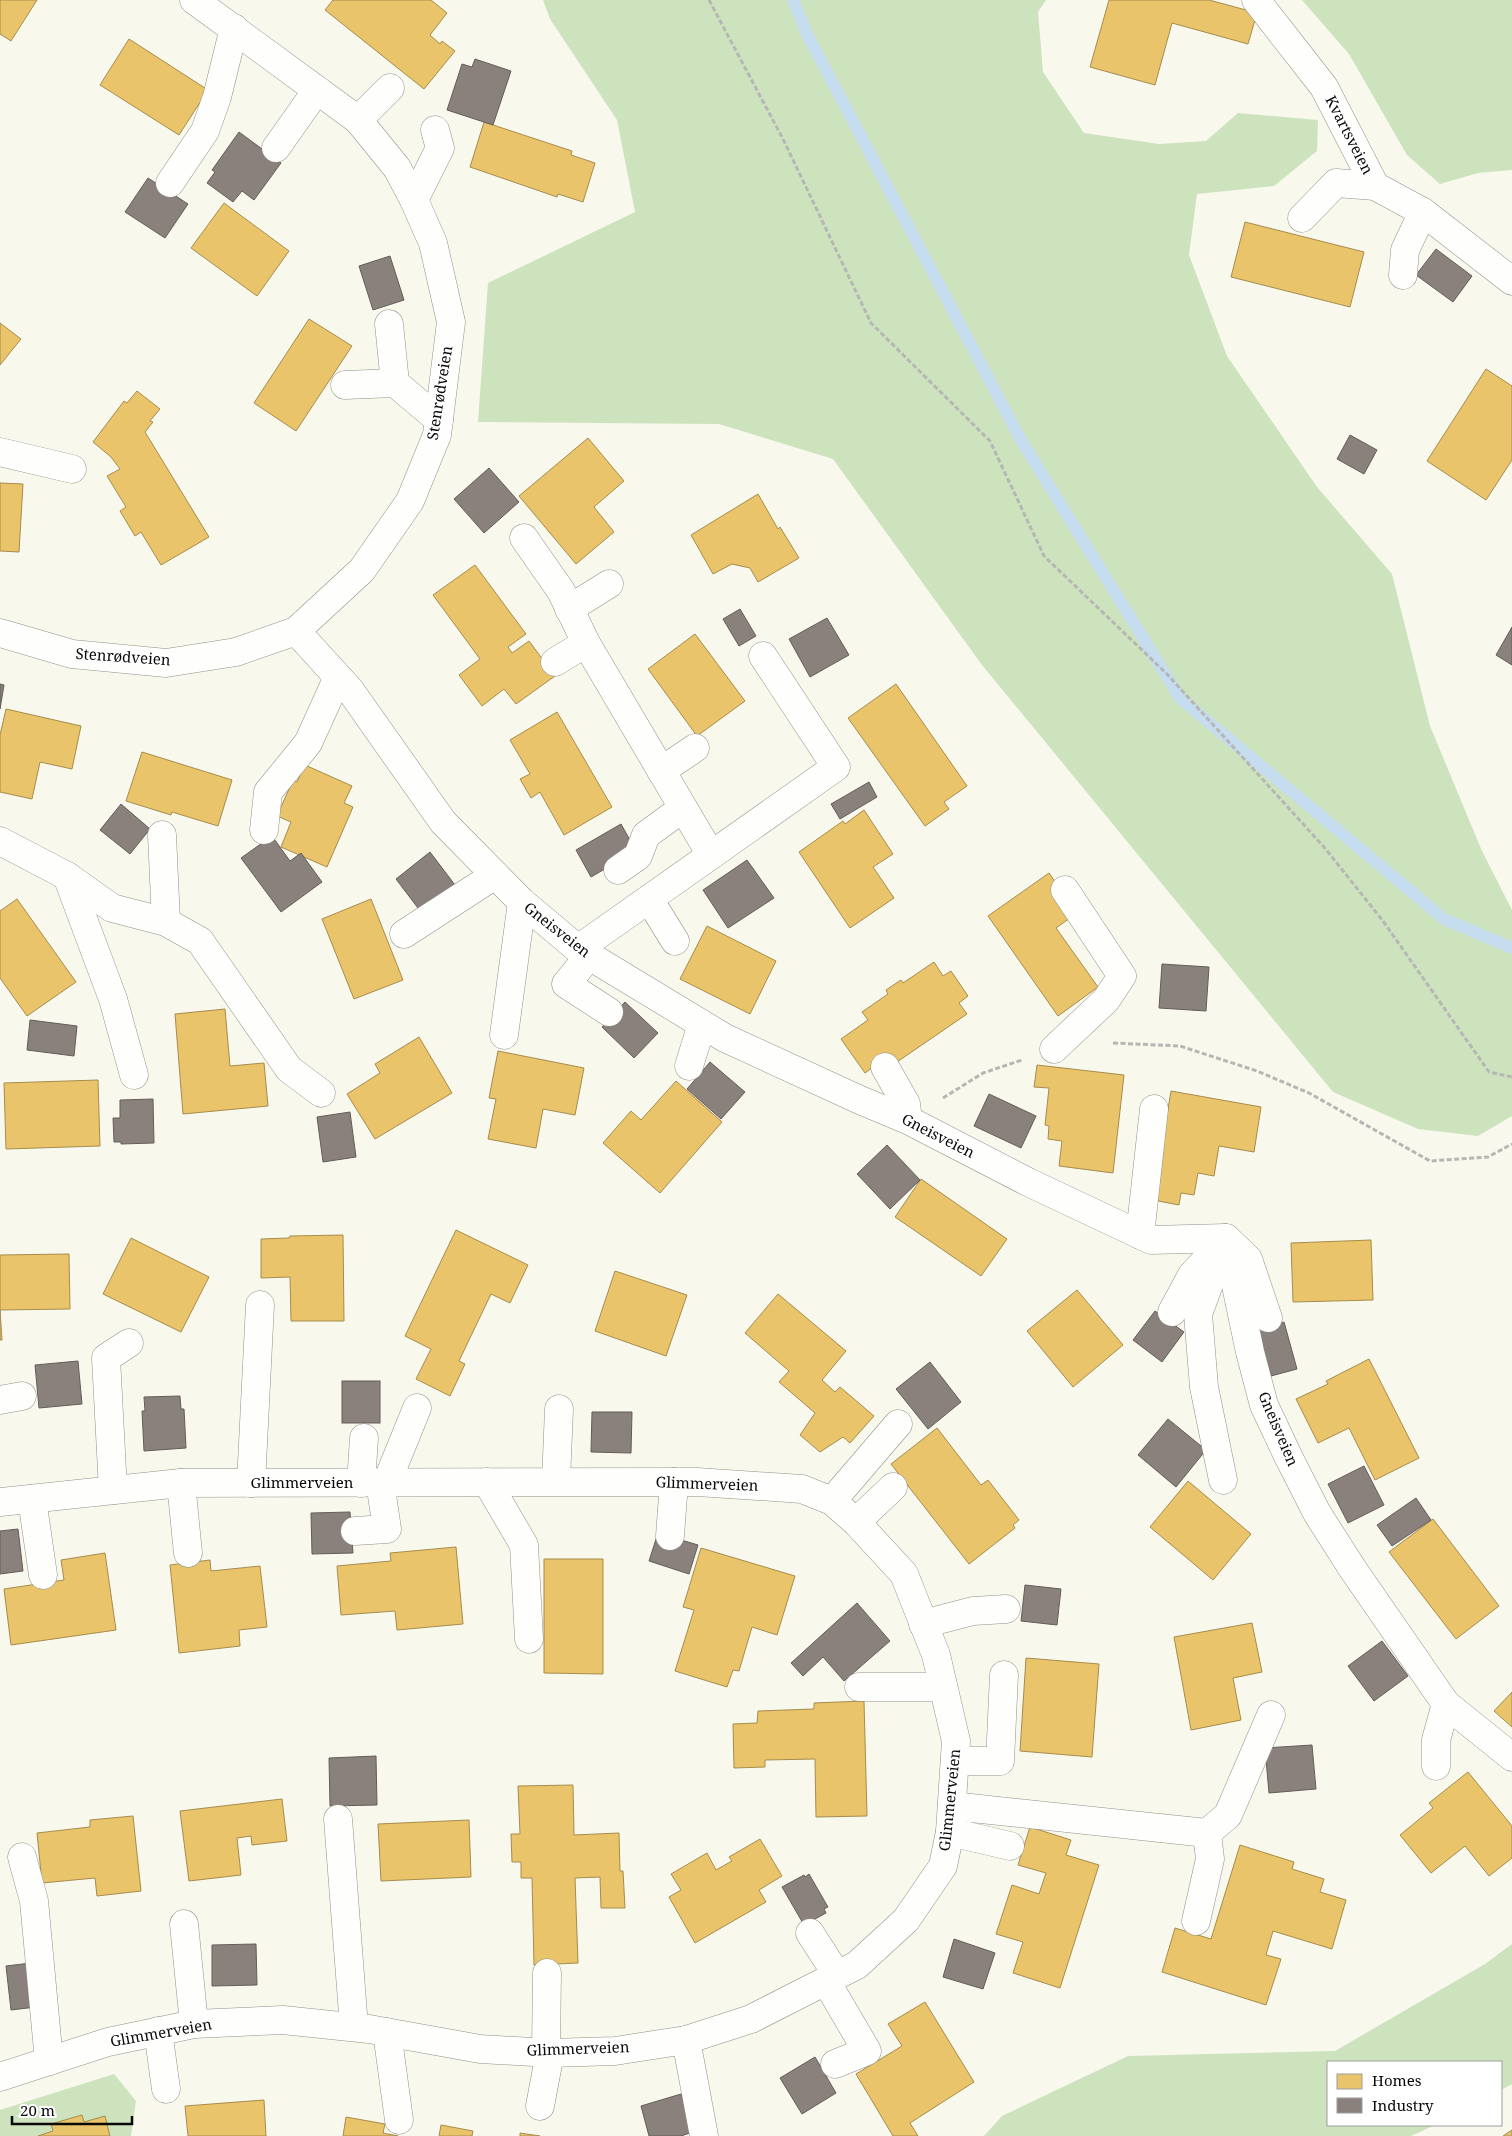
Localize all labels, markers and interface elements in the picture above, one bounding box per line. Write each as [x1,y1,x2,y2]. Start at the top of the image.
street label: Kvartsveien [1321,92,1378,178]
street label: Stenrødveien [422,344,456,441]
street label: Stenrødveien [75,643,172,669]
street label: Gneisveien [520,897,595,962]
street label: Gneisveien [899,1108,979,1162]
street label: Gneisveien [1254,1388,1304,1469]
street label: Glimmerveien [655,1471,759,1495]
street label: Glimmerveien [251,1472,354,1492]
street label: Glimmerveien [934,1747,964,1852]
street label: Glimmerveien [108,2013,214,2051]
street label: Glimmerveien [526,2036,630,2060]
legend [1327,2061,1502,2126]
text: Homes [1372,2070,1422,2090]
scale bar [12,2094,132,2126]
text: Industry [1372,2095,1434,2115]
text: 20 m [20,2100,55,2120]

